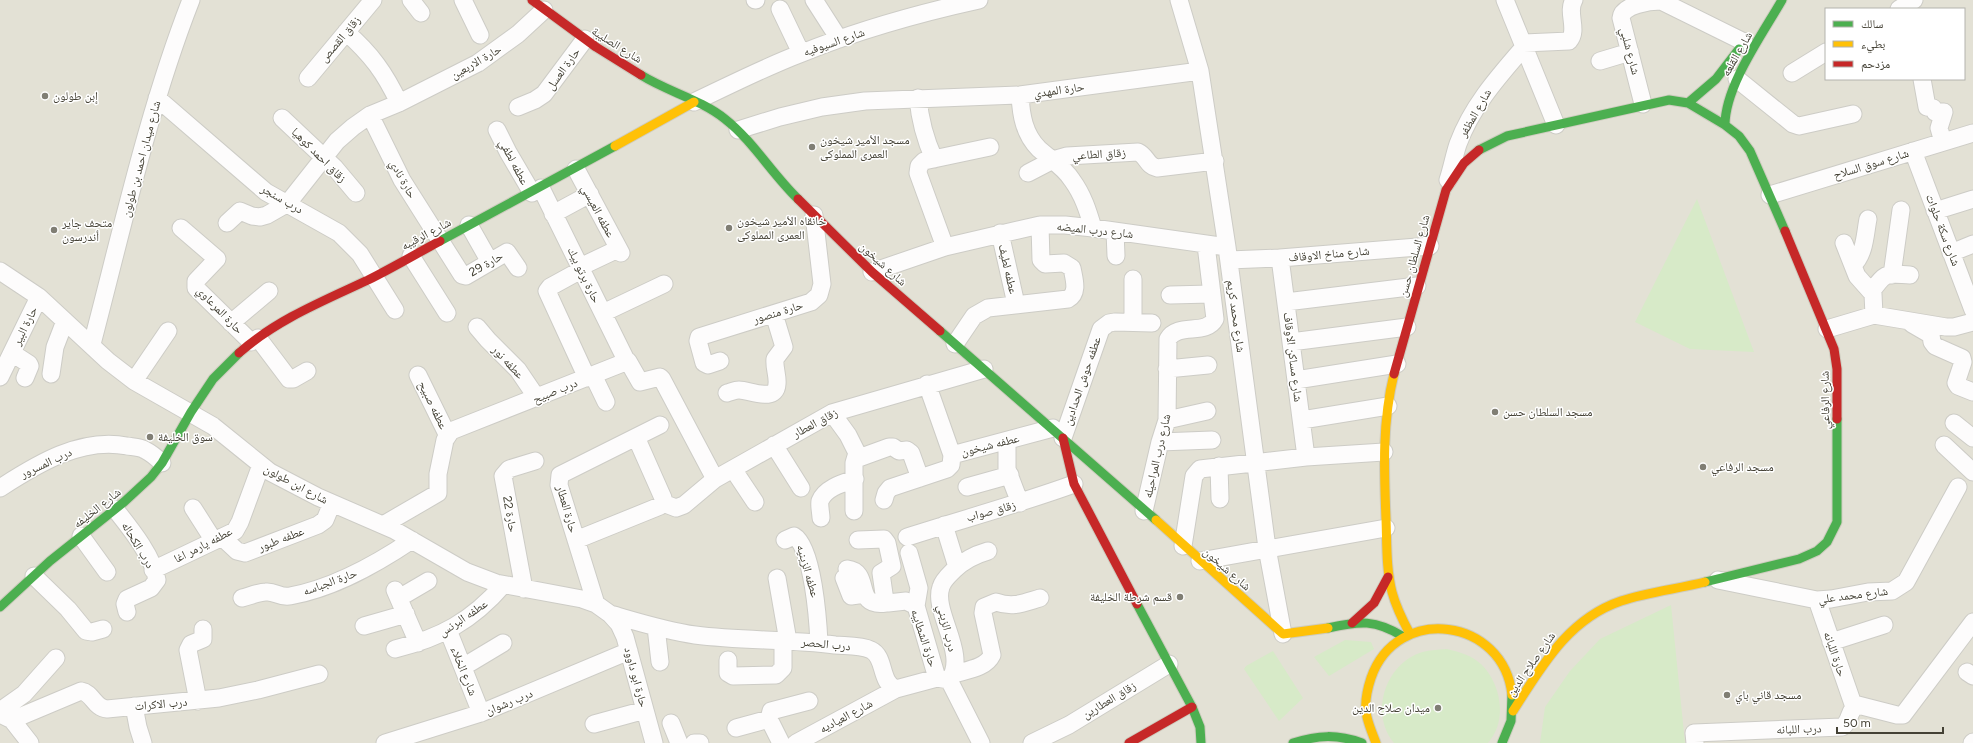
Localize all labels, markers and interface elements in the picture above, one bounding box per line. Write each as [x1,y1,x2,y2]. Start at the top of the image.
legend [1825,8,1965,80]
street label: زقاق القصص [317,13,364,65]
text: سالك [1861,17,1883,31]
street label: شارع الصليبة [589,24,645,67]
street label: شارع السيوفيه [802,25,867,60]
street label: شارع شلبي [1614,26,1643,77]
street label: شارع القلعه [1719,29,1756,79]
text: بطيء [1861,37,1885,54]
street label: حارة الاربعين [448,42,504,83]
street label: حارة العسل [543,45,583,93]
text: مزدحم [1861,57,1890,72]
street label: حارة المهدي [1033,79,1086,104]
street label: شارع المظفر [1455,86,1495,141]
place label: إبن طولون [53,89,98,104]
marker: إبن طولون [40,91,50,101]
street label: شارع ميدان احمد بن طولون [119,99,164,219]
street label: زقاق احمد كوهيا [289,125,350,186]
place label: مسجد الأمير شيخون العمرى المملوكى [820,133,910,161]
street label: عطفه لطفي [493,137,532,189]
marker: مسجد الأمير شيخون العمرى المملوكى [807,142,817,152]
street label: زقاق الطاعي [1072,146,1127,165]
street label: شارع سوق السلاح [1832,146,1911,183]
street label: حارة نادي [384,157,419,203]
street label: درب سنجر [257,181,305,217]
street label: عطفه العيسي [576,182,618,241]
street label: شارع سكة حلوات [1922,192,1963,268]
street label: شارع السلطان حسن [1396,213,1433,299]
place label: خانقاه الأمير شيخون العمرى المملوكى [737,214,826,242]
street label: شارع الرقيبه [399,215,454,254]
place label: متحف جاير أندرسون [61,216,112,244]
street label: شارع درب الميضه [1056,219,1134,242]
marker: خانقاه الأمير شيخون العمرى المملوكى [724,223,734,233]
marker: متحف جاير أندرسون [49,225,59,235]
street label: شارع شيخون [856,239,910,290]
street label: عطفه لطيف [995,243,1021,295]
street label: شارع مناخ الاوقاف [1288,243,1370,266]
street label: حارة برتو بيك [564,245,604,306]
street label: حارة 29 [467,249,506,279]
street label: شارع محمد كريم [1223,279,1248,353]
street label: حارة المرعاوي [192,283,246,339]
street label: حارة منصور [750,298,805,327]
street label: حارة البير [9,304,41,349]
street label: شارع مساكن الاوقاف [1280,311,1305,403]
street label: عطفه حوش الحدادين [1060,335,1104,427]
street label: عطفه نور [488,342,527,381]
street label: شارع الرفاعي [1817,371,1836,429]
street label: درب صبيح [531,376,580,407]
street label: عطفه صبيح [415,379,451,432]
street label: زقاق العطار [789,405,840,441]
place label: مسجد السلطان حسن [1503,405,1593,419]
marker: مسجد السلطان حسن [1490,407,1500,417]
street label: شارع درب المراحيله [1141,412,1174,500]
place label: سوق الخليفة [158,430,213,444]
street label: عطفه شيخون [959,431,1021,459]
marker: سوق الخليفة [145,432,155,442]
street label: درب المسرور [17,445,74,482]
place label: مسجد الرفاعي [1711,460,1774,477]
street label: شارع ابن طولون [261,461,331,508]
marker: مسجد الرفاعي [1698,462,1708,472]
street label: حارة العطار [553,483,581,535]
street label: شارع الخليفه [70,485,124,532]
street label: حارة 22 [500,495,520,534]
street label: زقاق صواب [965,498,1018,525]
street label: درب الكحاله [118,519,157,571]
street label: عطفه يارمر اغا [171,524,235,566]
street label: عطفه طبور [255,524,306,555]
street label: عطفه الزينيه [794,543,822,599]
street label: شارع شيخون [1200,544,1254,594]
street label: حارة الجباسه [301,566,359,599]
street label: شارع محمد علي [1817,584,1889,609]
place label: قسم شرطة الخليفة [1090,590,1172,605]
marker: قسم شرطة الخليفة [1175,592,1185,602]
street label: عطفه البرنس [436,597,490,640]
street label: درب الزيني [931,603,960,654]
street label: حارة الشطايبه [908,607,940,669]
street label: شارع صلاح الدين [1504,629,1559,699]
street label: حارة اللبانه [1820,630,1849,679]
street label: درب الحصر [800,634,851,654]
street label: شارع الخلاء [447,644,480,698]
street label: حارة ابو داوود [621,645,651,709]
street label: زقاق العطارين [1080,678,1139,722]
street label: درب رشوان [483,686,535,718]
place label: مسجد قاني باي [1735,688,1801,705]
marker: مسجد قاني باي [1722,690,1732,700]
street label: درب الاكرات [134,695,188,714]
street label: شارع العياديه [817,696,875,737]
place label: ميدان صلاح الدين [1352,701,1430,715]
marker: ميدان صلاح الدين [1433,703,1443,713]
scale bar [1837,709,1943,735]
text: 50 m [1843,716,1871,730]
street label: درب اللبانه [1776,721,1822,737]

